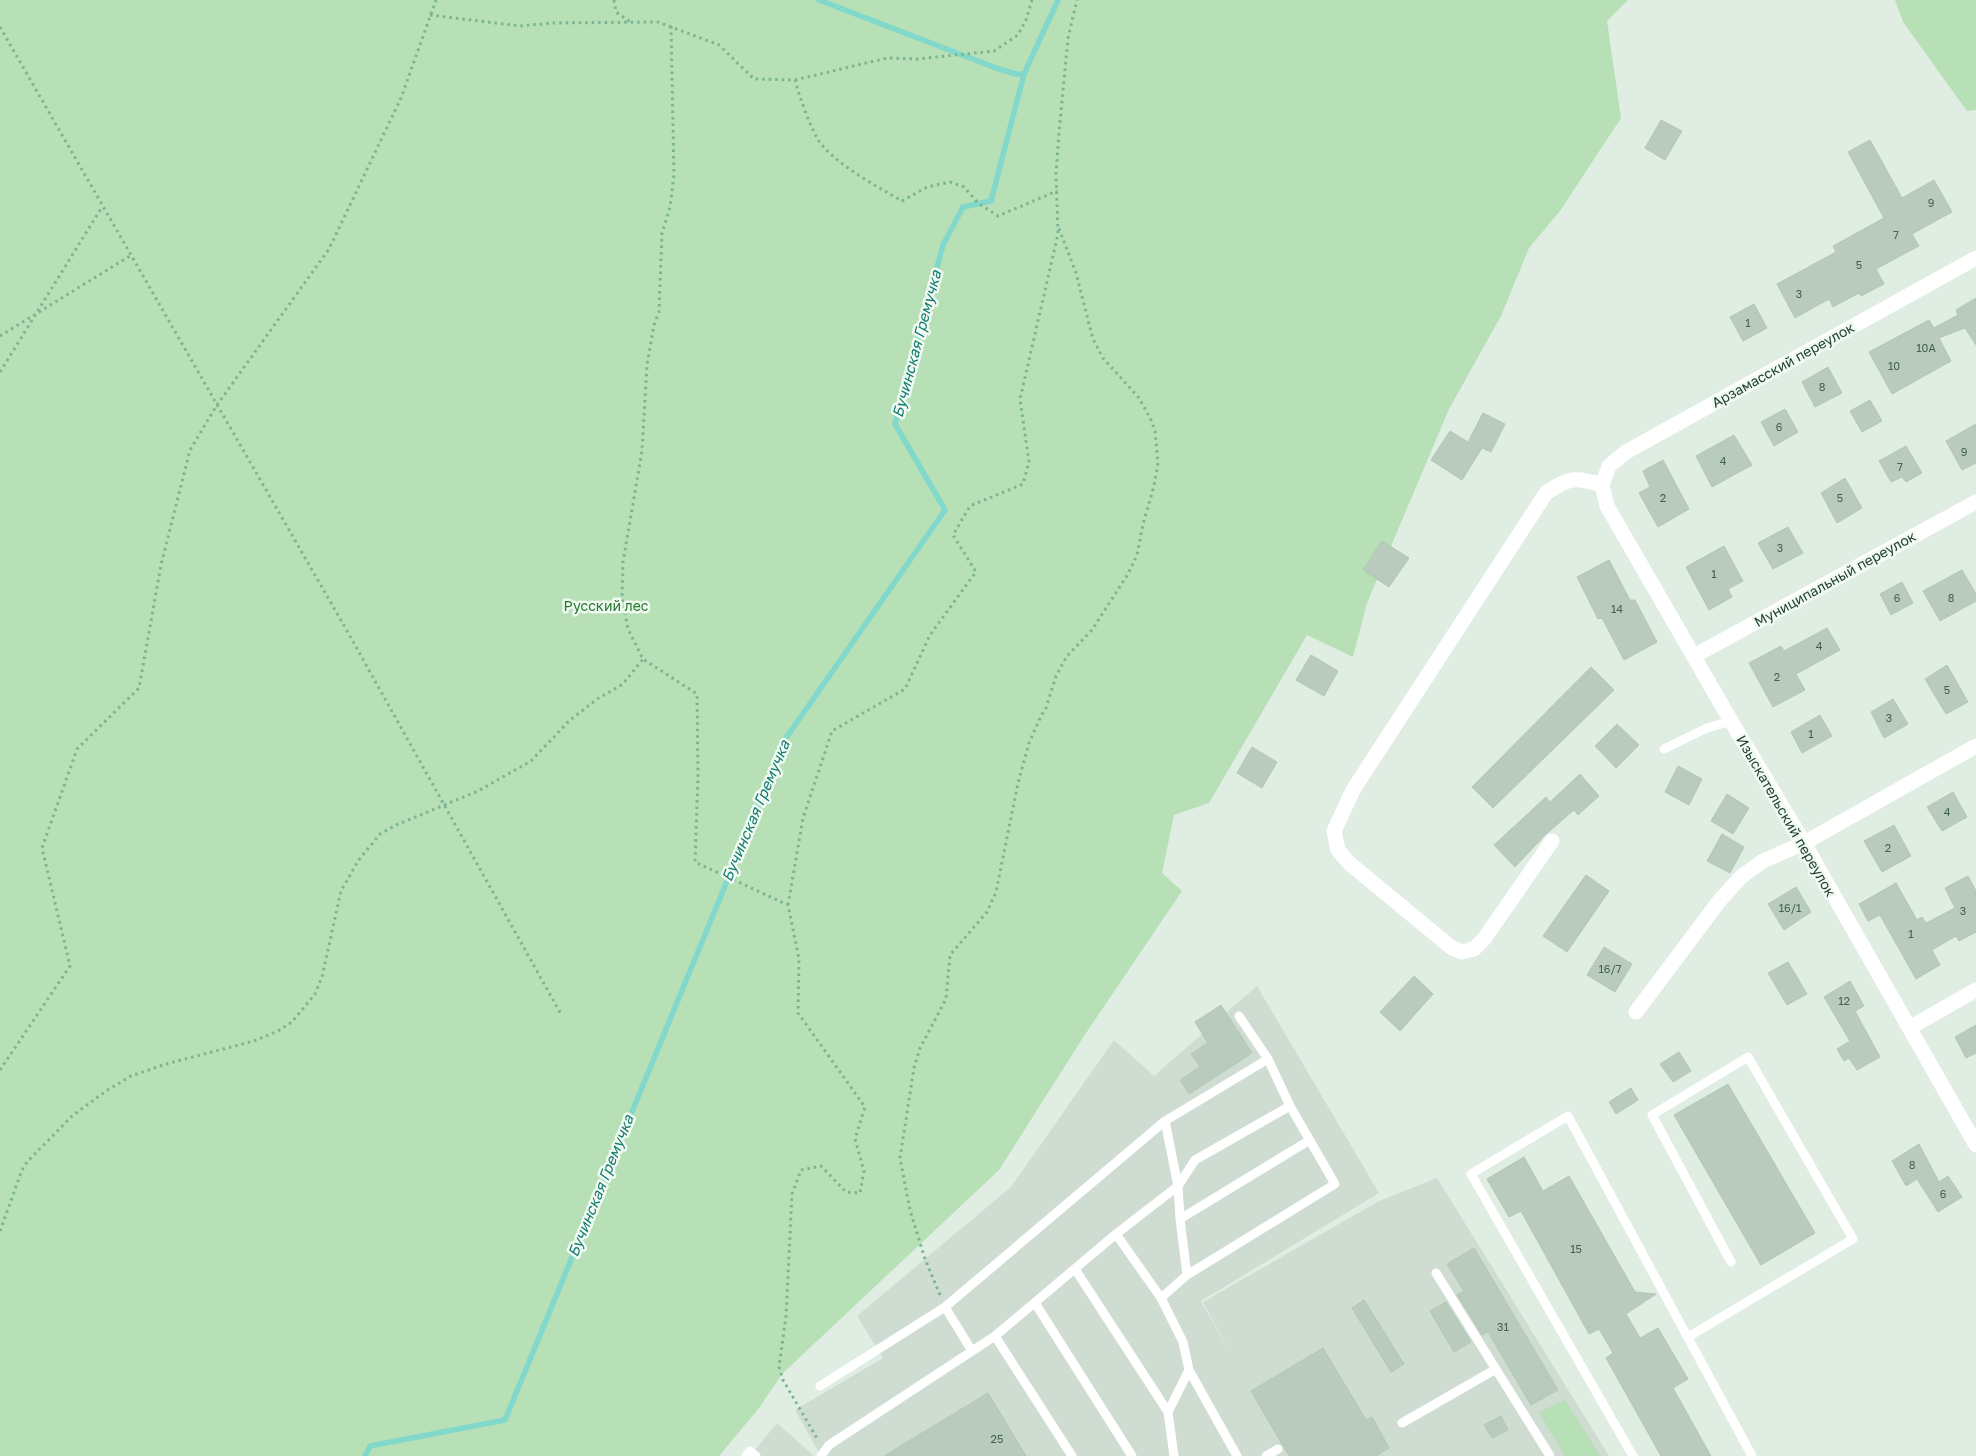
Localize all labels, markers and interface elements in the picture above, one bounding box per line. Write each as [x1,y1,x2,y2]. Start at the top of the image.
house number: 9 [1928,196,1934,209]
house number: 7 [1893,228,1899,241]
house number: 5 [1856,258,1862,271]
water label: Бучинская Гремучка [888,268,945,419]
house number: 3 [1796,287,1802,300]
house number: 1 [1745,316,1751,329]
street label: Арзамасский переулок [1709,318,1857,411]
house number: 10А [1916,341,1936,354]
house number: 10 [1888,359,1900,372]
house number: 8 [1819,380,1826,393]
house number: 6 [1776,420,1783,433]
house number: 9 [1961,445,1967,458]
house number: 4 [1720,454,1727,467]
house number: 7 [1897,460,1903,473]
house number: 2 [1660,491,1666,504]
house number: 5 [1837,491,1843,504]
street label: Муниципальный переулок [1751,527,1918,630]
house number: 3 [1777,541,1783,554]
house number: 1 [1711,567,1717,580]
house number: 6 [1894,591,1901,604]
house number: 8 [1948,591,1955,604]
park label: Русский лес [564,597,649,614]
house number: 14 [1611,602,1623,615]
house number: 4 [1816,639,1823,652]
house number: 2 [1774,670,1780,683]
house number: 5 [1944,683,1950,696]
house number: 3 [1886,711,1892,724]
house number: 1 [1808,727,1814,740]
street label: Изыскательский переулок [1733,732,1840,899]
water label: Бучинская Гремучка [717,737,794,884]
house number: 4 [1944,805,1951,818]
house number: 2 [1885,841,1891,854]
house number: 16/1 [1779,901,1801,914]
house number: 3 [1960,904,1966,917]
house number: 1 [1908,927,1914,940]
house number: 16/7 [1598,962,1622,975]
house number: 12 [1838,994,1850,1007]
water label: Бучинская Гремучка [563,1112,638,1260]
house number: 8 [1909,1158,1916,1171]
house number: 6 [1940,1187,1947,1200]
house number: 15 [1570,1242,1582,1255]
house number: 31 [1497,1320,1509,1333]
house number: 25 [991,1432,1003,1445]

